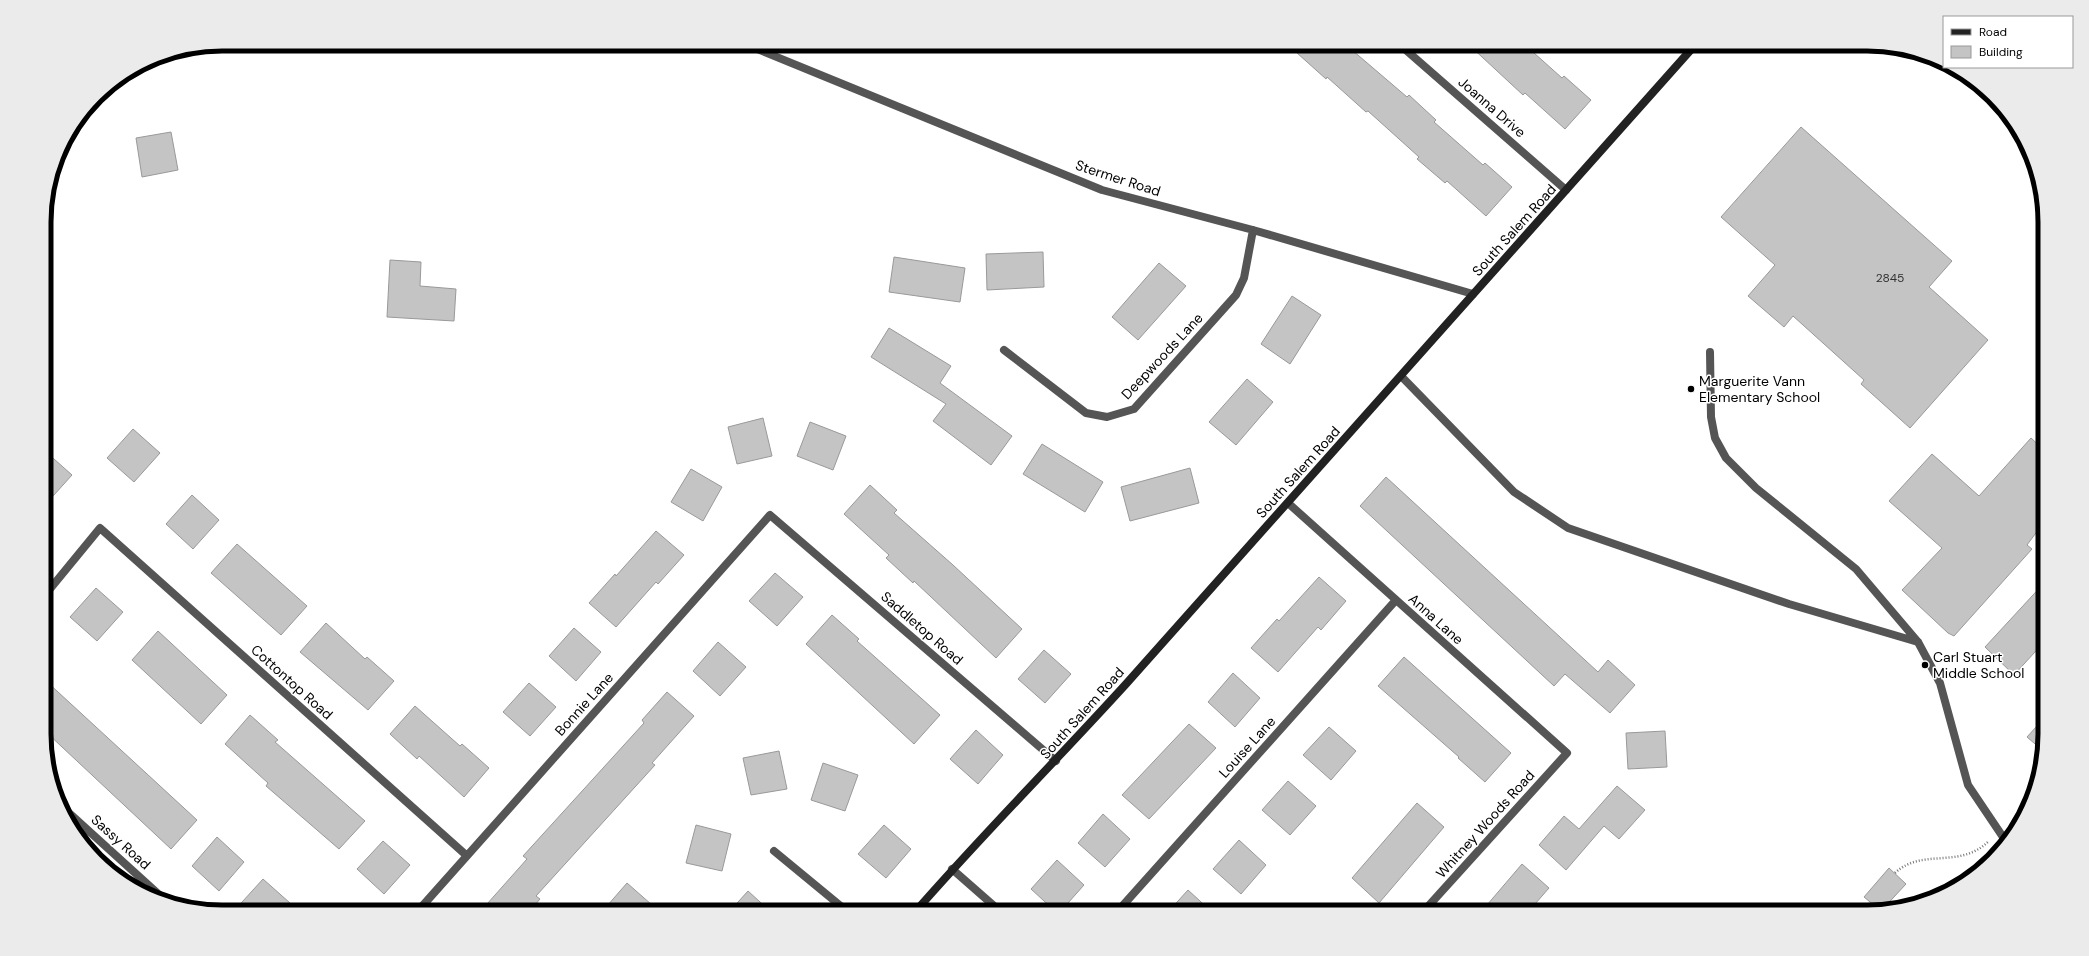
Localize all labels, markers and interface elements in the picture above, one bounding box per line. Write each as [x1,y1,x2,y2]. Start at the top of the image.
legend [1943,16,2073,68]
text: Road [1979,24,2007,40]
text: Building [1979,44,2023,60]
street label: Joanna Drive [1455,73,1529,141]
street label: Stermer Road [1073,156,1163,200]
street label: South Salem Road [1468,180,1560,280]
house number: 2845 [1876,270,1904,286]
street label: Deepwoods Lane [1117,309,1207,403]
place label: Marguerite Vann Elementary School [1699,372,1820,406]
marker: Marguerite Vann Elementary School [1686,384,1696,394]
street label: South Salem Road [1252,422,1344,522]
street label: Saddletop Road [877,587,967,669]
street label: Anna Lane [1405,590,1467,648]
street label: Cottontop Road [247,641,337,723]
place label: Carl Stuart Middle School [1933,648,2024,682]
marker: Carl Stuart Middle School [1920,660,1930,670]
street label: South Salem Road [1036,663,1128,763]
street label: Bonnie Lane [551,669,617,739]
street label: Louise Lane [1215,713,1279,781]
street label: Whitney Woods Road [1432,766,1538,882]
street label: Sassy Road [88,811,154,873]

